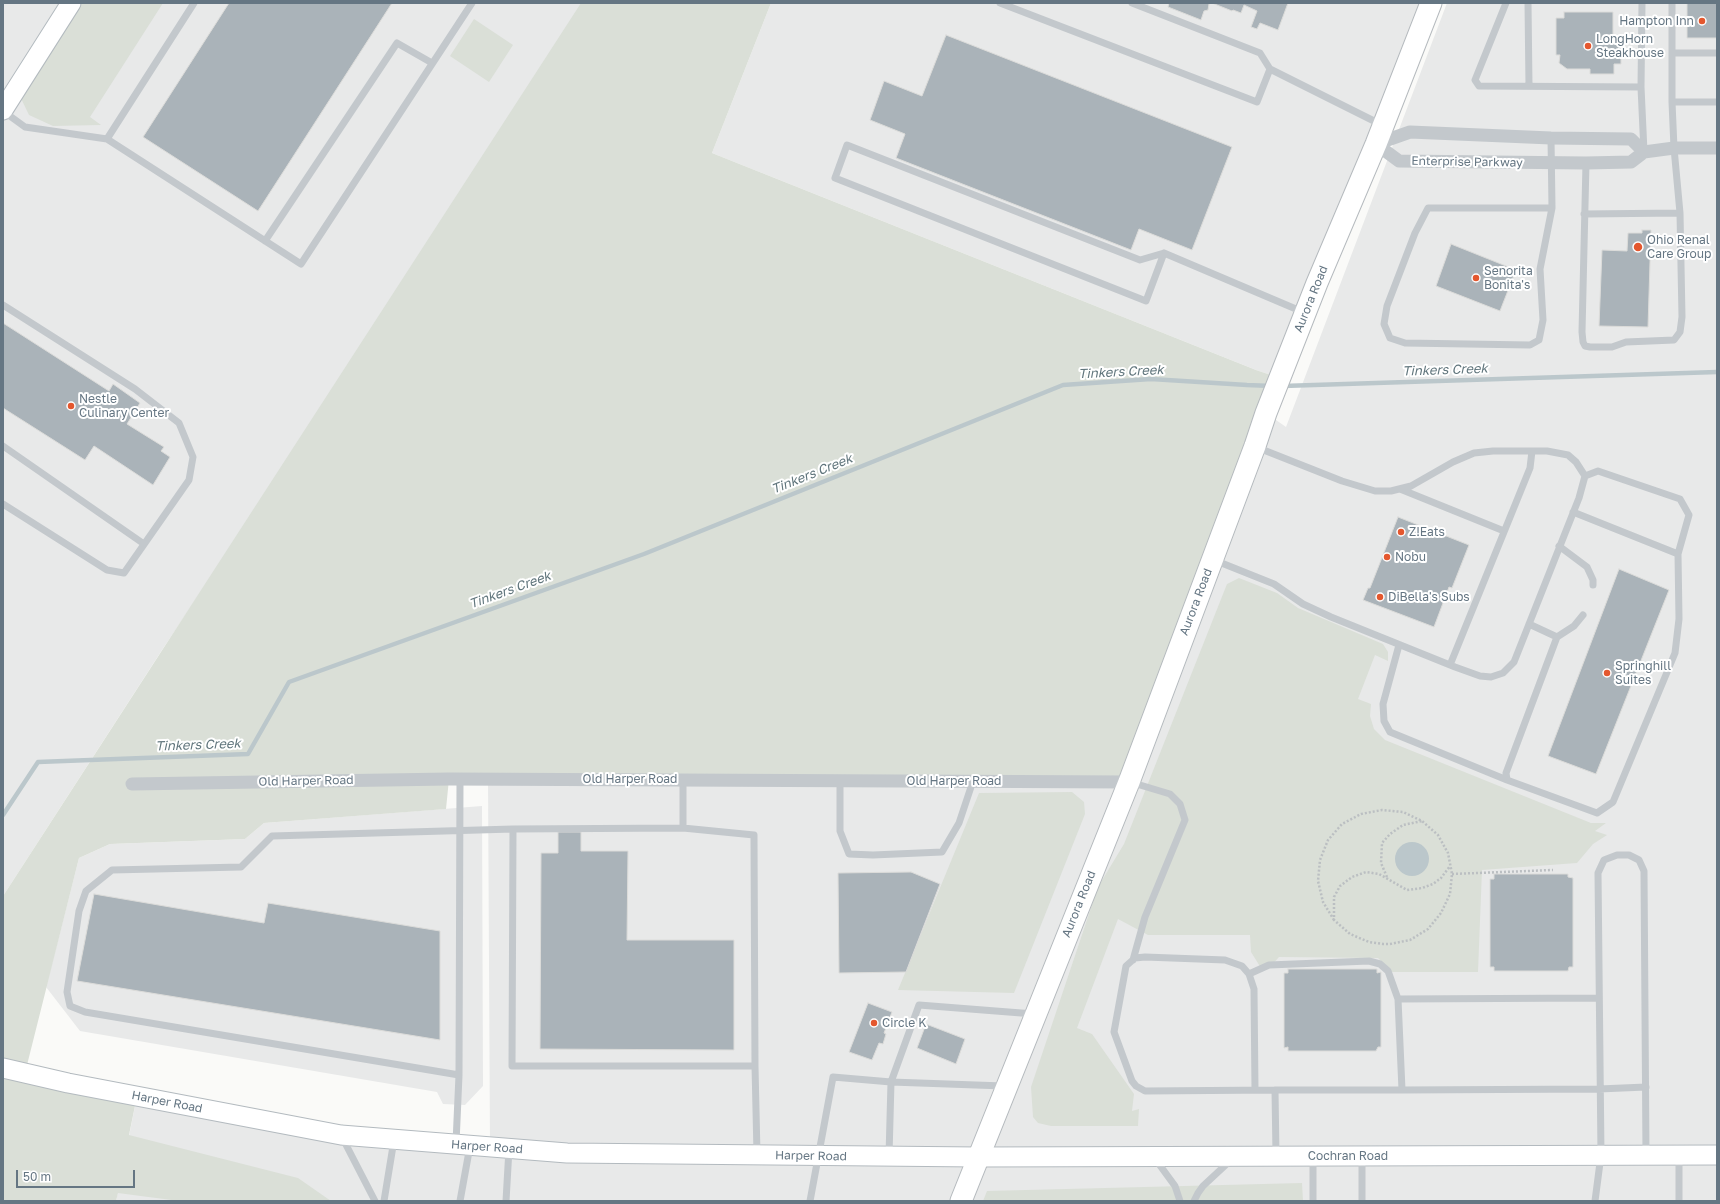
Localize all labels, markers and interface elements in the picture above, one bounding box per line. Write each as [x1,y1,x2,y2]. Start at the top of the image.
place label: Hampton Inn [1619,14,1694,28]
marker: Hampton Inn [1697,16,1707,26]
place label: LongHorn Steakhouse [1596,32,1664,60]
marker: LongHorn Steakhouse [1583,41,1593,51]
street label: Enterprise Parkway [1411,154,1523,170]
place label: Ohio Renal Care Group [1647,233,1711,261]
marker: Ohio Renal Care Group [1632,241,1644,253]
street label: Aurora Road [1291,264,1331,334]
place label: Senorita Bonita's [1484,264,1533,292]
marker: Senorita Bonita's [1471,273,1481,283]
water label: Tinkers Creek [1402,361,1488,379]
water label: Tinkers Creek [1078,362,1164,382]
place label: Nestle Culinary Center [79,392,169,420]
marker: Nestle Culinary Center [66,401,76,411]
water label: Tinkers Creek [769,451,855,497]
place label: Z!Eats [1409,525,1445,539]
marker: Z!Eats [1396,527,1406,537]
place label: Nobu [1395,550,1426,564]
marker: Nobu [1382,552,1392,562]
street label: Aurora Road [1177,566,1215,638]
water label: Tinkers Creek [467,568,553,612]
place label: DiBella's Subs [1388,590,1470,604]
marker: DiBella's Subs [1375,592,1385,602]
place label: Springhill Suites [1615,659,1671,687]
marker: Springhill Suites [1602,668,1612,678]
water label: Tinkers Creek [155,736,241,754]
street label: Old Harper Road [583,772,677,786]
street label: Old Harper Road [258,773,354,789]
street label: Old Harper Road [907,774,1001,788]
street label: Aurora Road [1059,869,1099,939]
place label: Circle K [882,1016,926,1030]
marker: Circle K [869,1018,879,1028]
street label: Harper Road [130,1088,204,1116]
street label: Harper Road [451,1137,523,1157]
street label: Harper Road [775,1148,847,1164]
street label: Cochran Road [1308,1149,1388,1163]
scale bar [18,1162,137,1188]
text: 50 m [23,1169,51,1184]

